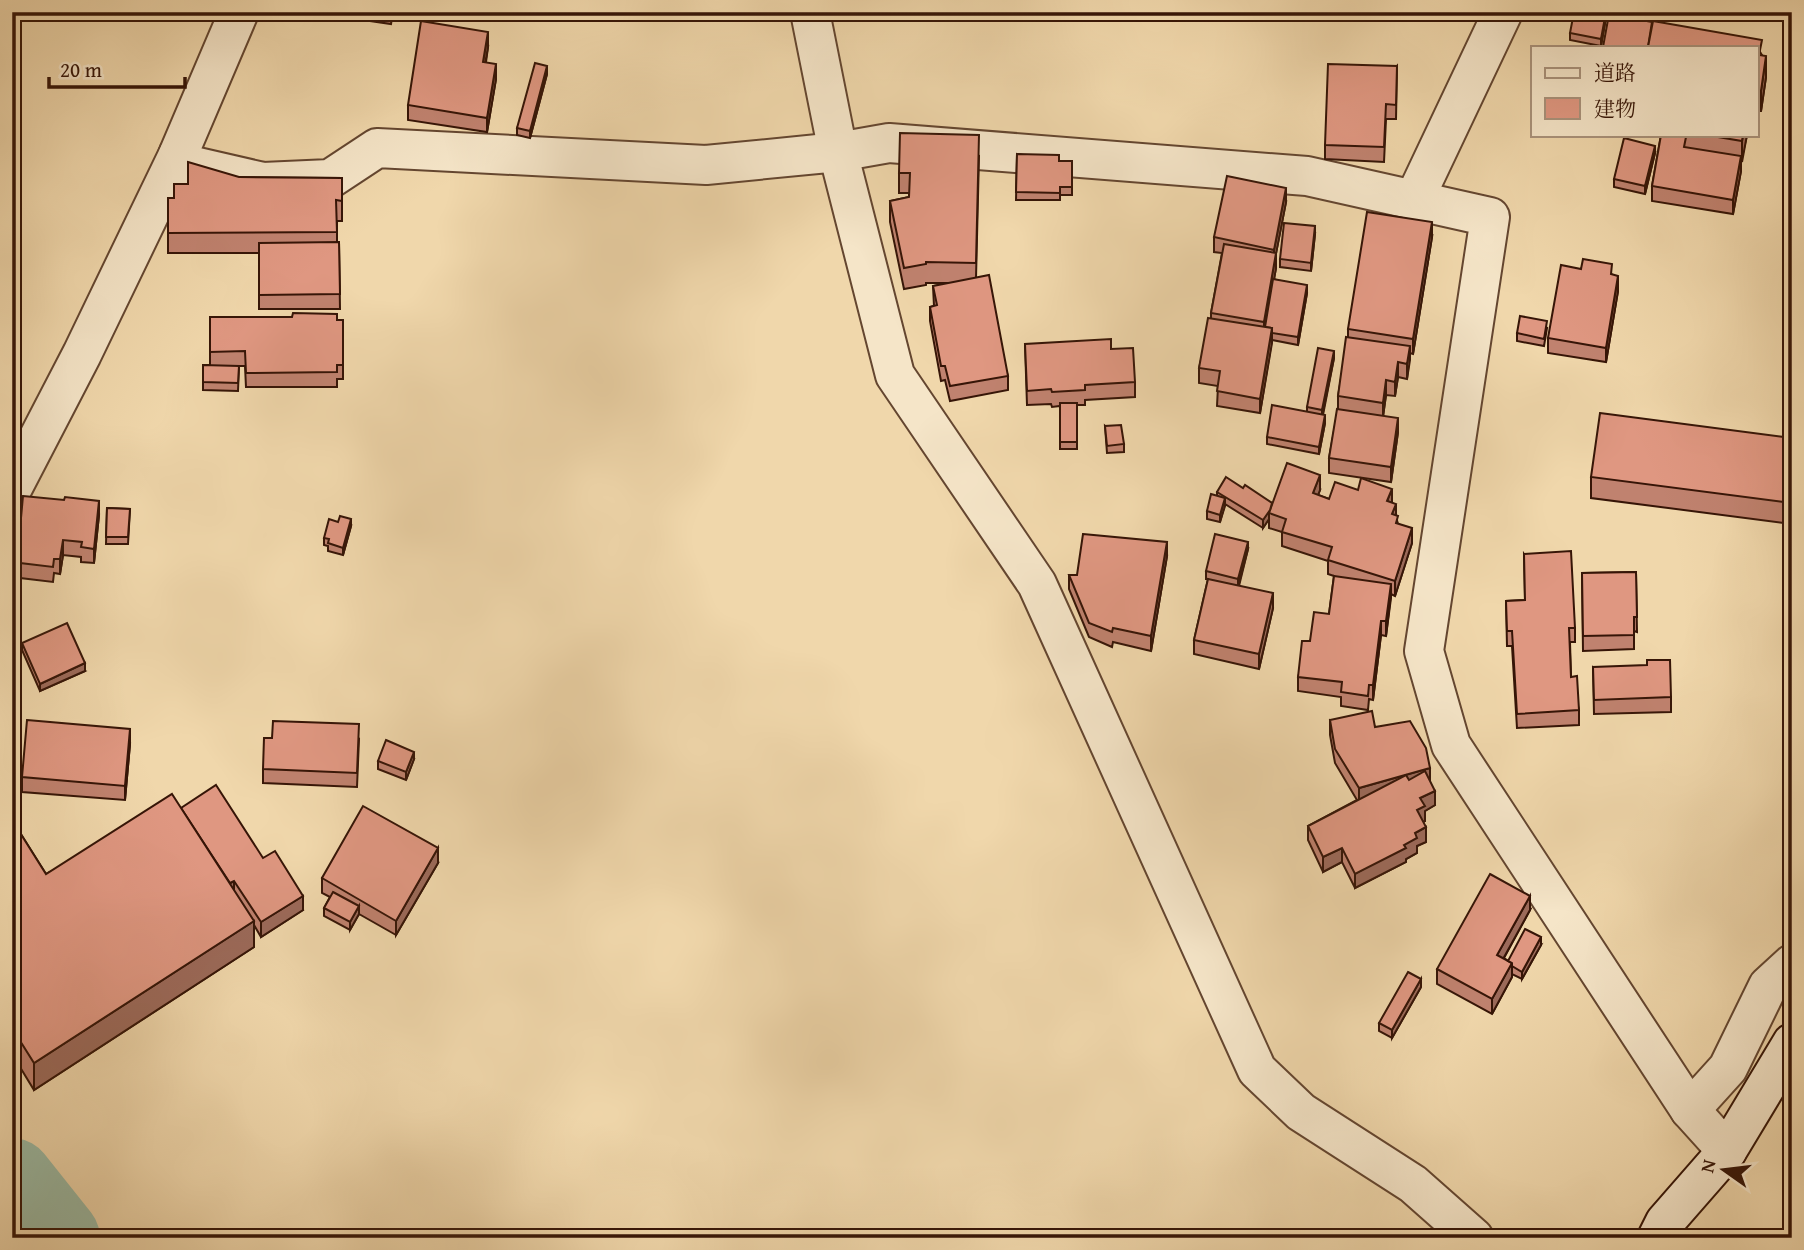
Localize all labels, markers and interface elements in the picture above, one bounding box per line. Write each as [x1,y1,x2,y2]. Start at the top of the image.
scale bar [49,46,186,90]
legend [1531,46,1758,136]
text: 20 m [60,54,102,85]
text: 道路 [1594,57,1636,88]
text: 建物 [1594,93,1636,124]
north arrow [1688,1134,1758,1204]
text: N [1692,1156,1723,1175]

